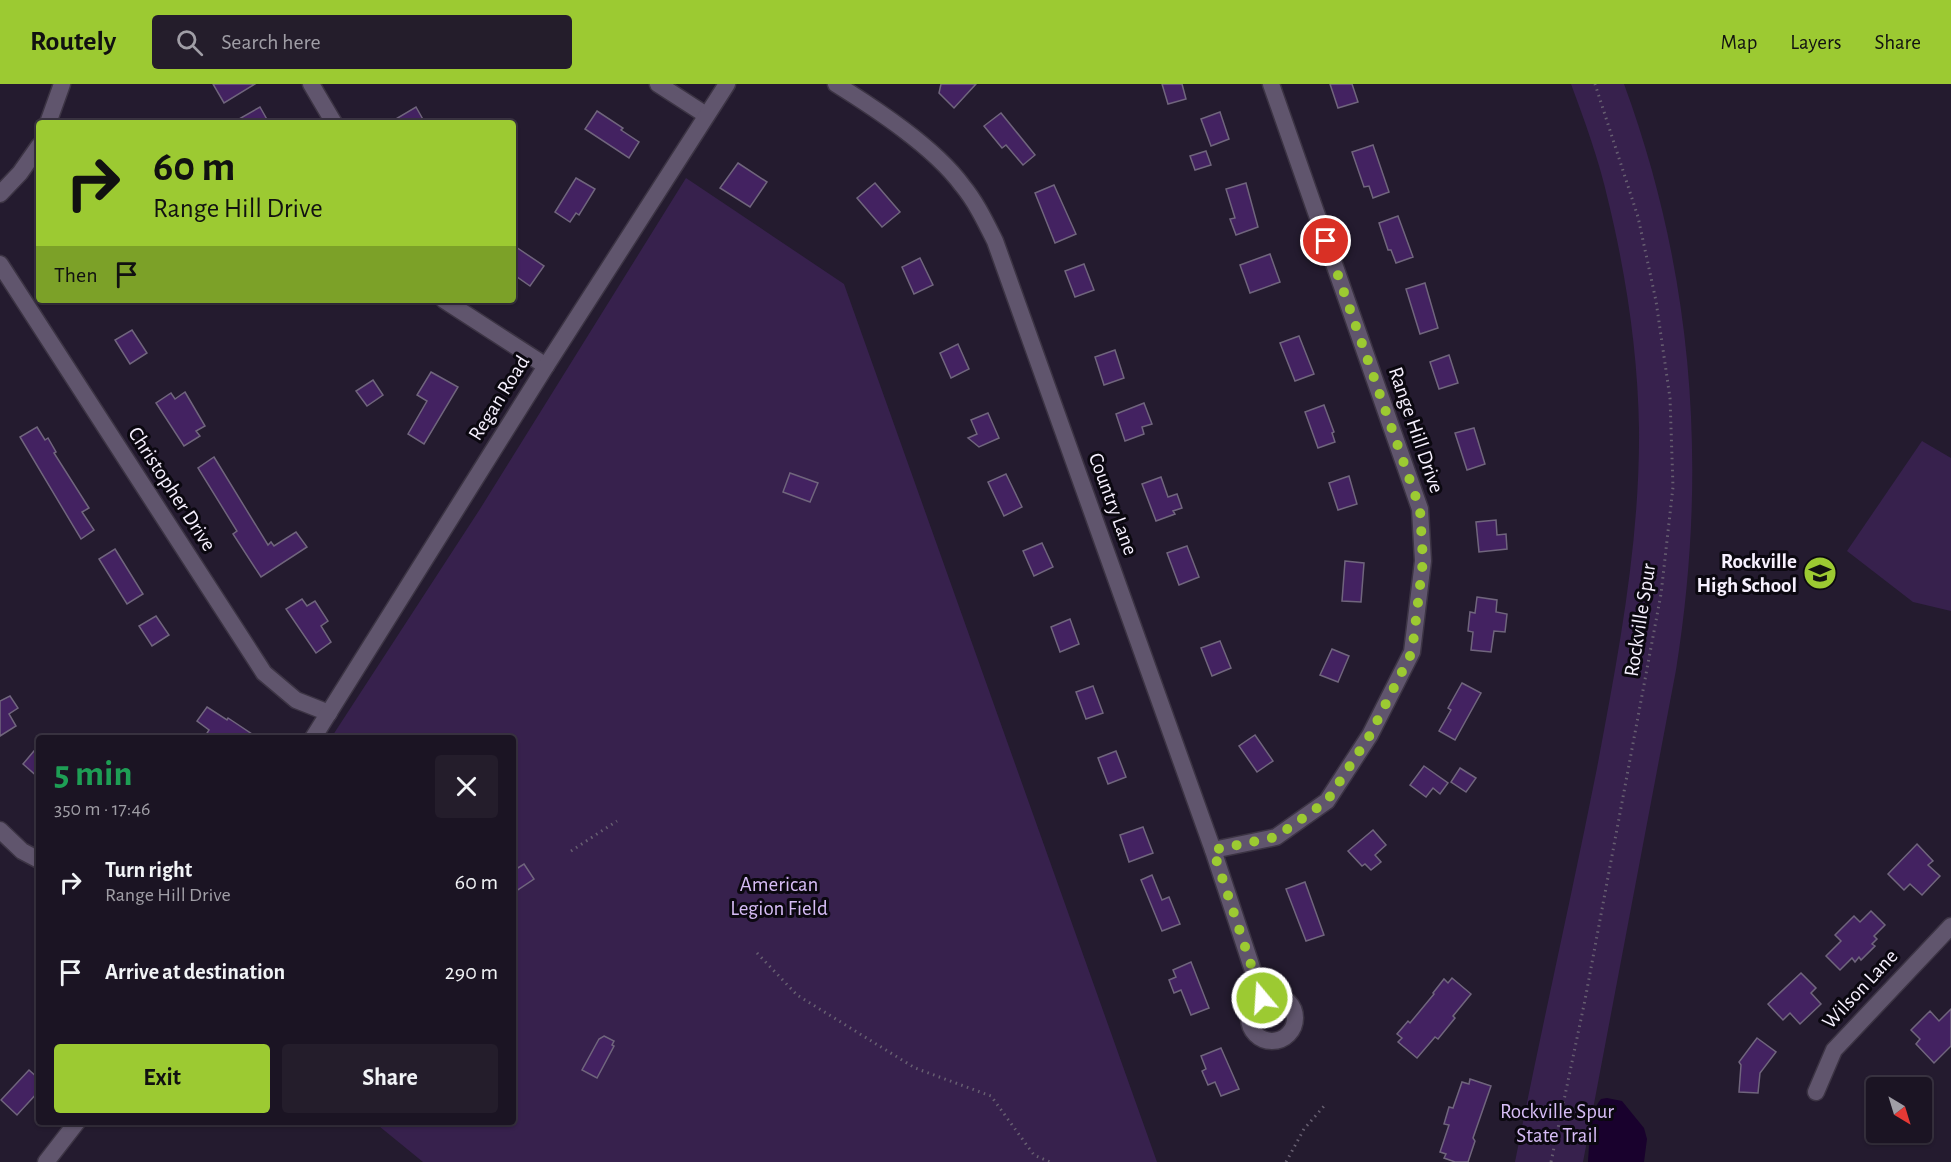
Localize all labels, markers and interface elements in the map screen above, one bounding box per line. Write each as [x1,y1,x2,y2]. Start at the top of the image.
search box [152,15,572,69]
icon: search [173,26,206,59]
text: Routely [30,28,116,56]
text: Search here [221,31,321,53]
text: Map [1721,32,1757,53]
text: Layers [1790,32,1841,53]
text: Share [1874,32,1921,53]
icon: right [54,144,132,222]
text: 60 m [153,146,235,188]
text: Range Hill Drive [153,195,323,222]
pin [1300,215,1351,266]
icon: arrive [1309,224,1342,257]
icon: arrive [110,258,143,291]
text: Then [54,264,98,286]
street label: Regan Road [465,352,533,444]
street label: Range Hill Drive [1385,364,1447,496]
street label: Christopher Drive [124,423,220,555]
street label: Country Lane [1085,450,1141,558]
place label: Rockville High School [1696,551,1797,596]
school or university icon: Rockville High School [1802,555,1838,591]
street label: Rockville Spur [1621,562,1659,678]
button: close [435,755,498,818]
text: 5 min [54,756,132,792]
text: 350 m · 17:46 [54,799,150,819]
text: Turn right [105,859,192,881]
icon: right [54,866,87,899]
text: 60 m [455,871,498,893]
park label: American Legion Field [730,874,828,919]
text: Range Hill Drive [105,885,231,905]
street label: Wilson Lane [1818,945,1902,1033]
icon: arrive [54,956,87,989]
text: Arrive at destination [105,961,285,983]
text: 290 m [445,961,498,983]
position arrow [1230,966,1294,1030]
button: Exit [54,1044,270,1113]
button: Share [282,1044,498,1113]
north arrow [1866,1077,1932,1143]
map controls [1866,1077,1932,1143]
park label: Rockville Spur State Trail [1500,1101,1614,1146]

